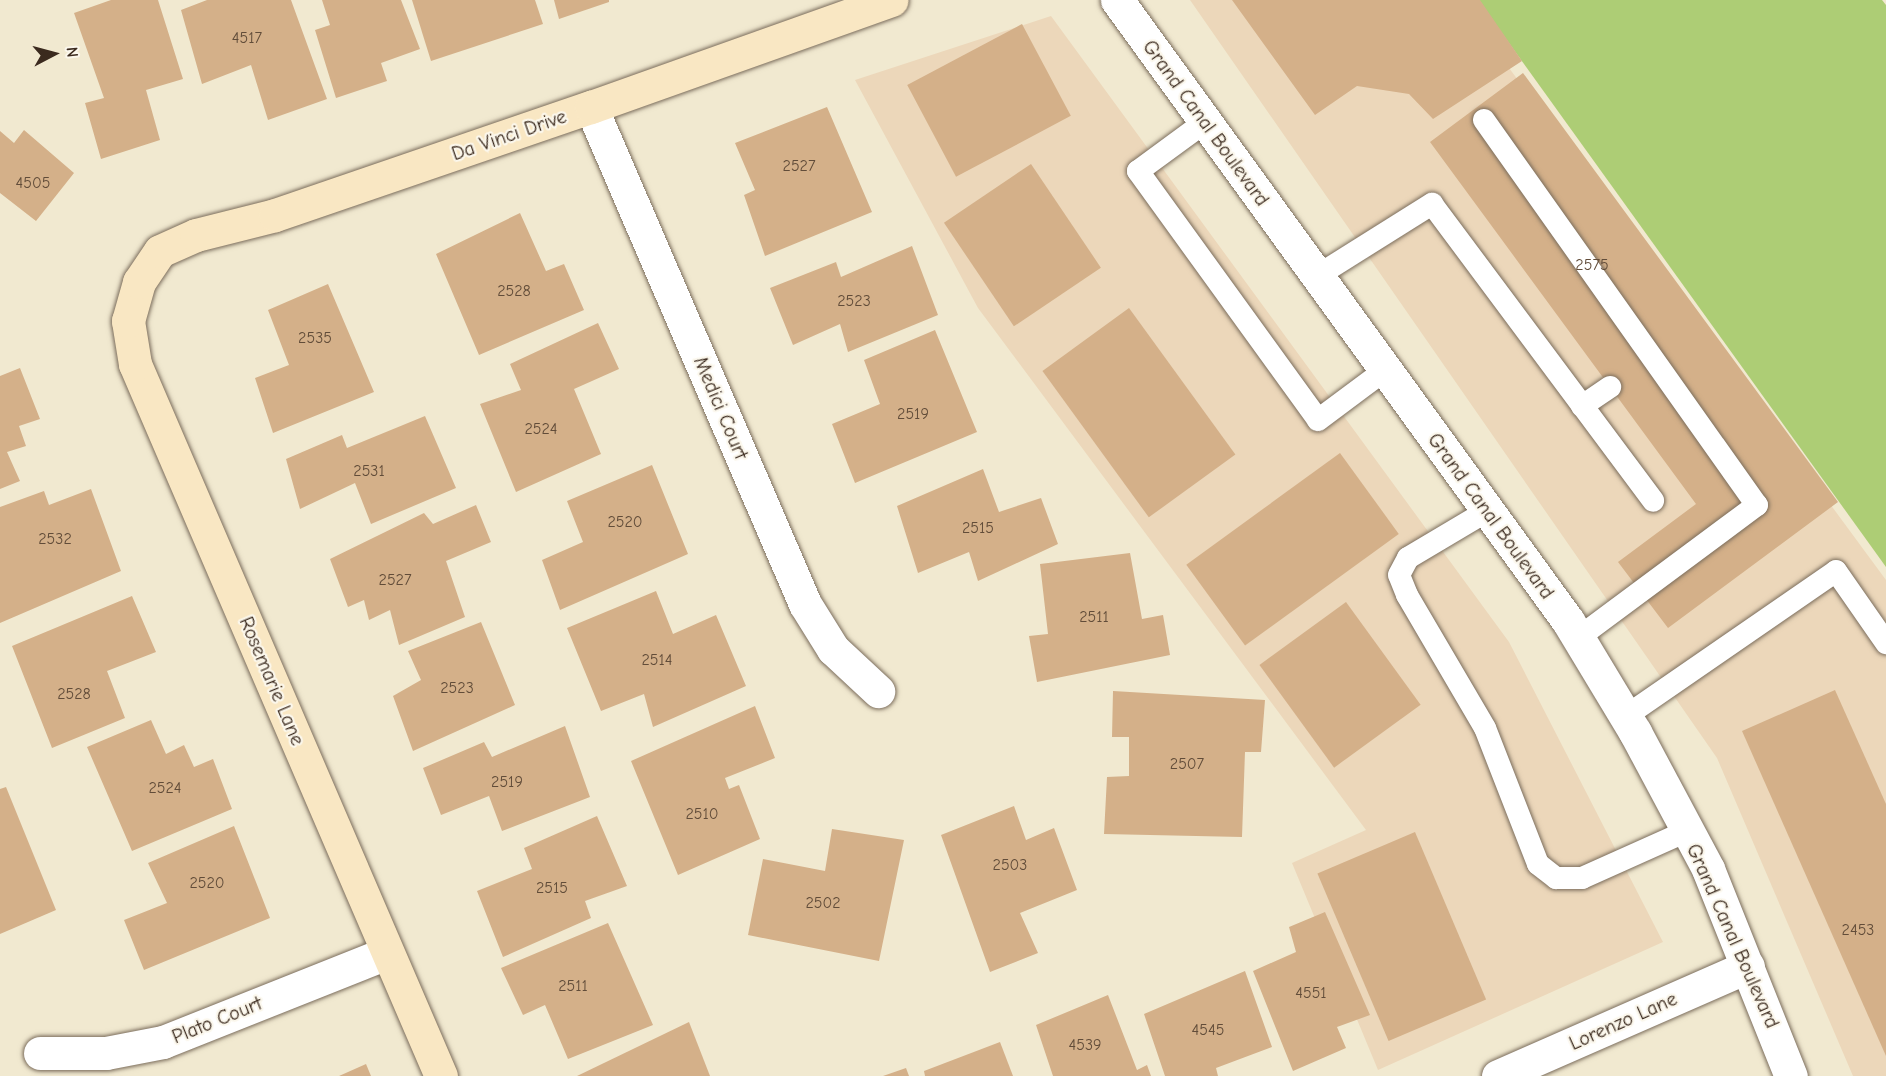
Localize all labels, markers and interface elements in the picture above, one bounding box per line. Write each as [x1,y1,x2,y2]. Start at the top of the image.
north arrow [24,24,84,84]
house number: 4517 [232,28,262,48]
street label: Grand Canal Boulevard [1138,35,1274,211]
text: N [62,46,81,58]
street label: Da Vinci Drive [448,104,570,166]
house number: 2527 [783,156,815,176]
house number: 4505 [16,173,50,193]
house number: 2575 [1575,255,1609,275]
house number: 2528 [497,281,531,301]
house number: 2523 [837,291,871,311]
house number: 2535 [298,328,332,348]
street label: Medici Court [689,353,753,463]
house number: 2519 [897,404,929,424]
house number: 2524 [524,419,558,439]
street label: Grand Canal Boulevard [1423,428,1559,604]
house number: 2531 [353,461,385,481]
house number: 2520 [607,512,643,532]
house number: 2515 [962,518,994,538]
house number: 2532 [38,529,72,549]
house number: 2527 [379,570,411,590]
house number: 2511 [1079,607,1109,627]
street label: Rosemarie Lane [234,613,310,749]
house number: 2514 [641,650,673,670]
house number: 2523 [440,678,474,698]
house number: 2528 [57,684,91,704]
house number: 2507 [1170,754,1204,774]
house number: 2519 [491,772,523,792]
house number: 2524 [148,778,182,798]
house number: 2510 [685,804,719,824]
street label: Grand Canal Boulevard [1681,840,1785,1032]
house number: 2503 [993,855,1027,875]
house number: 2520 [189,873,225,893]
house number: 2515 [536,878,568,898]
house number: 2502 [805,893,841,913]
house number: 2453 [1842,920,1874,940]
house number: 2511 [558,976,588,996]
house number: 4551 [1295,983,1327,1003]
street label: Lorenzo Lane [1565,987,1681,1055]
street label: Plato Court [168,991,266,1049]
house number: 4545 [1192,1020,1224,1040]
house number: 4539 [1068,1035,1102,1055]

